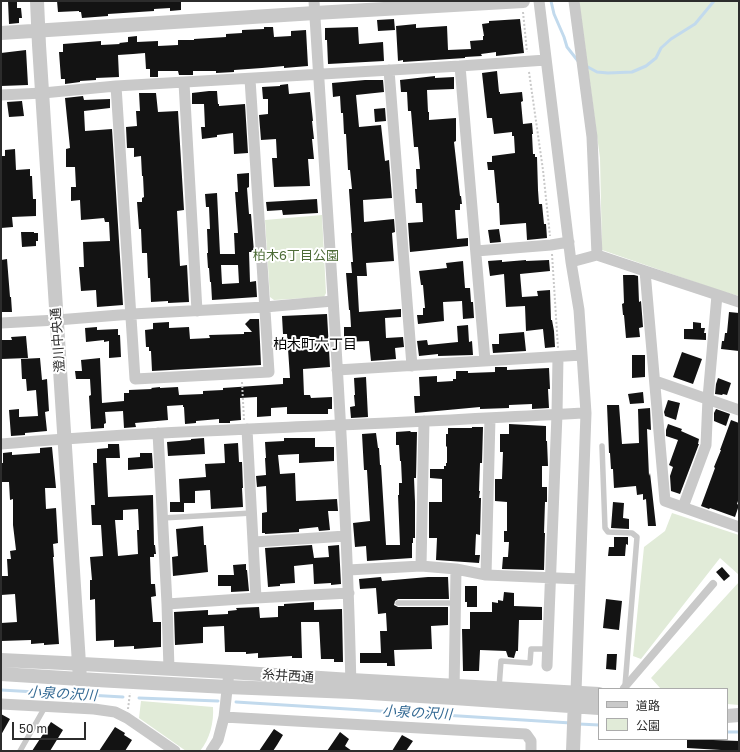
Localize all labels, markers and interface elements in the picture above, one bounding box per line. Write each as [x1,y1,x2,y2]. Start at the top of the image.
park label: 柏木6丁目公園 [253,248,339,264]
street label: 澄川中央通 [48,307,68,373]
district label: 柏木町六丁目 [273,337,357,353]
street label: 糸井西通 [262,666,314,686]
water label: 小泉の沢川 [27,684,97,704]
legend [598,688,728,740]
text: 道路 [636,698,660,713]
water label: 小泉の沢川 [382,703,452,723]
scale bar [14,714,88,740]
text: 公園 [636,718,660,733]
text: 50 m [19,721,47,736]

